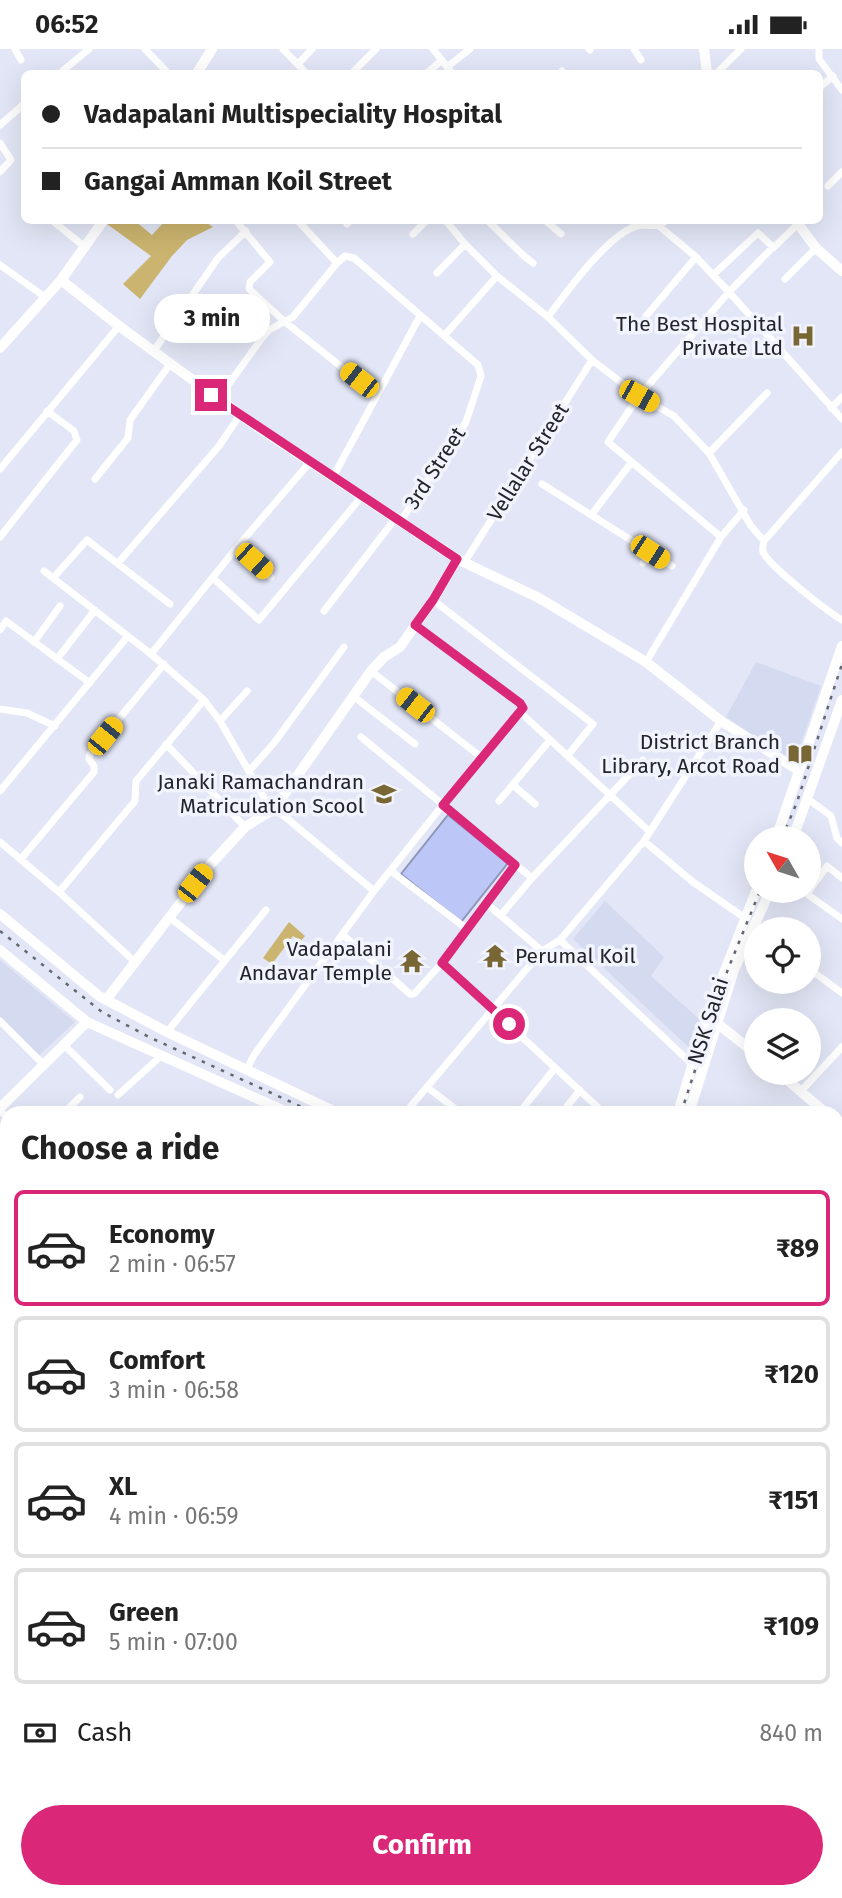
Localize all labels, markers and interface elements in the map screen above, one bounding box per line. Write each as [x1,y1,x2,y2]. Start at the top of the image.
text: 06:52 [35,9,98,40]
text: Vadapalani Multispeciality Hospital [84,99,502,130]
text: Gangai Amman Koil Street [84,166,392,197]
callout: 3 min [153,293,269,343]
text: 3 min [184,304,240,332]
place label: The Best Hospital Private Ltd [616,311,783,361]
hospital icon: The Best Hospital Private Ltd [789,322,817,350]
car [336,359,383,401]
car [616,377,663,415]
route end [195,379,227,411]
street label: Vellalar Street [481,398,575,526]
street label: 3rd Street [399,422,471,514]
car [627,532,674,572]
car [232,539,277,583]
car [392,684,439,726]
car [84,713,127,759]
place label: District Branch Library, Arcot Road [601,729,780,779]
library icon: District Branch Library, Arcot Road [786,740,814,768]
place label: Janaki Ramachandran Matriculation Scool [157,769,364,819]
school or university icon: Janaki Ramachandran Matriculation Scool [370,780,398,808]
north arrow [744,826,821,903]
map controls [744,826,821,1085]
car [174,860,217,906]
button: locate [744,917,821,994]
place label: Vadapalani Andavar Temple [240,936,392,986]
temple icon: Perumal Koil [481,942,509,970]
place label: Perumal Koil [515,943,636,969]
temple icon: Vadapalani Andavar Temple [398,947,426,975]
street label: NSK Salai [682,974,734,1068]
route start [493,1008,525,1040]
button: layers [744,1008,821,1085]
text: Choose a ride [21,1129,219,1167]
icon: car [25,1217,88,1280]
text: Economy [109,1219,215,1250]
text: ₹89 [776,1233,819,1264]
text: 2 min · 06:57 [109,1250,236,1278]
icon: car [25,1343,88,1406]
text: Comfort [109,1345,205,1376]
text: ₹120 [764,1359,819,1390]
text: 3 min · 06:58 [109,1376,239,1404]
icon: car [25,1469,88,1532]
text: XL [109,1471,137,1502]
text: ₹151 [768,1485,819,1516]
text: 4 min · 06:59 [109,1502,239,1530]
icon: car [25,1595,88,1658]
text: Green [109,1597,179,1628]
text: ₹109 [763,1611,819,1642]
text: 5 min · 07:00 [109,1628,238,1656]
icon: cash [21,1714,59,1752]
text: Cash [77,1717,133,1748]
text: 840 m [759,1719,823,1747]
button: Confirm [21,1805,823,1885]

